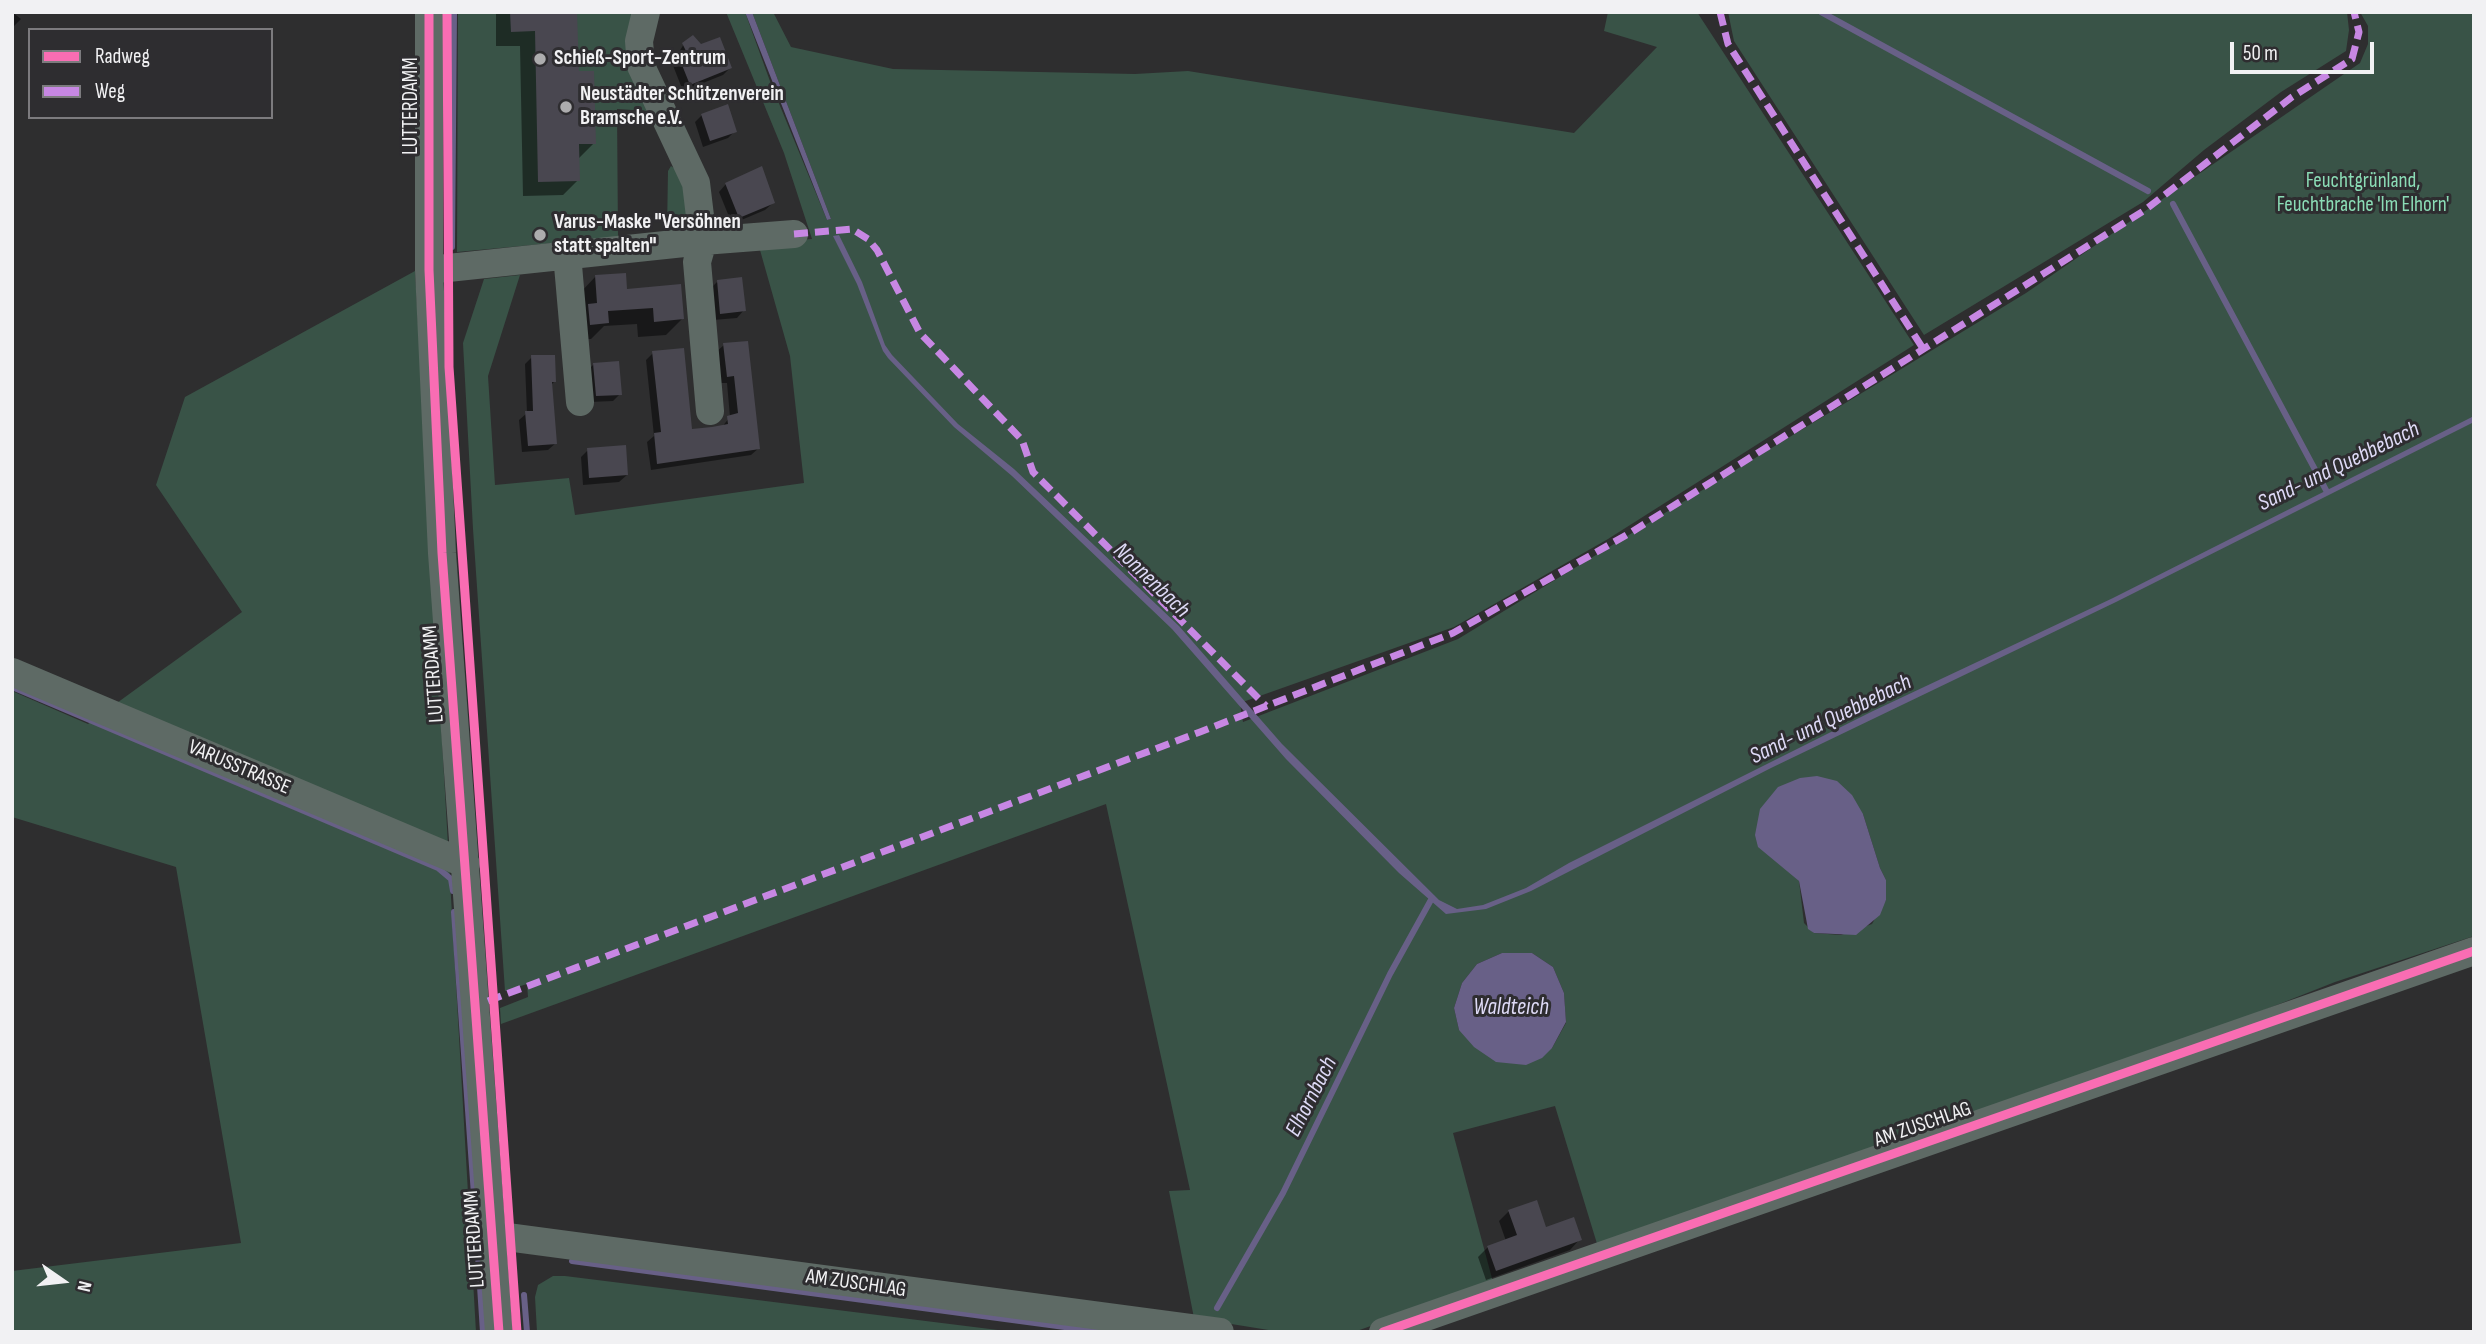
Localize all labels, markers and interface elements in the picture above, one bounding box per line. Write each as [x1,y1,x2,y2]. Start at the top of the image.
legend [28,28,273,119]
scale bar [2234,28,2378,72]
text: 50 m [2243,41,2278,66]
text: Radweg [95,44,150,69]
place label: Schieß-Sport-Zentrum [554,46,726,72]
marker: Schieß-Sport-Zentrum [532,51,548,67]
street label: LUTTERDAMM [399,57,425,155]
text: Weg [95,79,125,104]
place label: Neustädter Schützenverein Bramsche e.V. [580,82,784,132]
marker: Neustädter Schützenverein Bramsche e.V. [558,99,574,115]
park label: Feuchtgrünland, Feuchtbrache 'Im Elhorn' [2277,169,2449,219]
place label: Varus-Maske "Versöhnen statt spalten" [554,210,741,260]
marker: Varus-Maske "Versöhnen statt spalten" [532,227,548,243]
water label: Sand- und Quebbebach [2254,416,2424,518]
water label: Nonnenbach [1107,538,1195,624]
street label: LUTTERDAMM [418,625,450,723]
water label: Sand- und Quebbebach [1746,669,1916,771]
street label: VARUSSTRASSE [184,735,294,801]
water label: Waldteich [1473,994,1549,1022]
water label: Elhornbach [1280,1053,1344,1141]
street label: AM ZUSCHLAG [1871,1097,1975,1153]
street label: LUTTERDAMM [459,1190,491,1288]
north arrow [28,1246,98,1316]
street label: AM ZUSCHLAG [804,1264,908,1304]
text: N [71,1278,96,1294]

